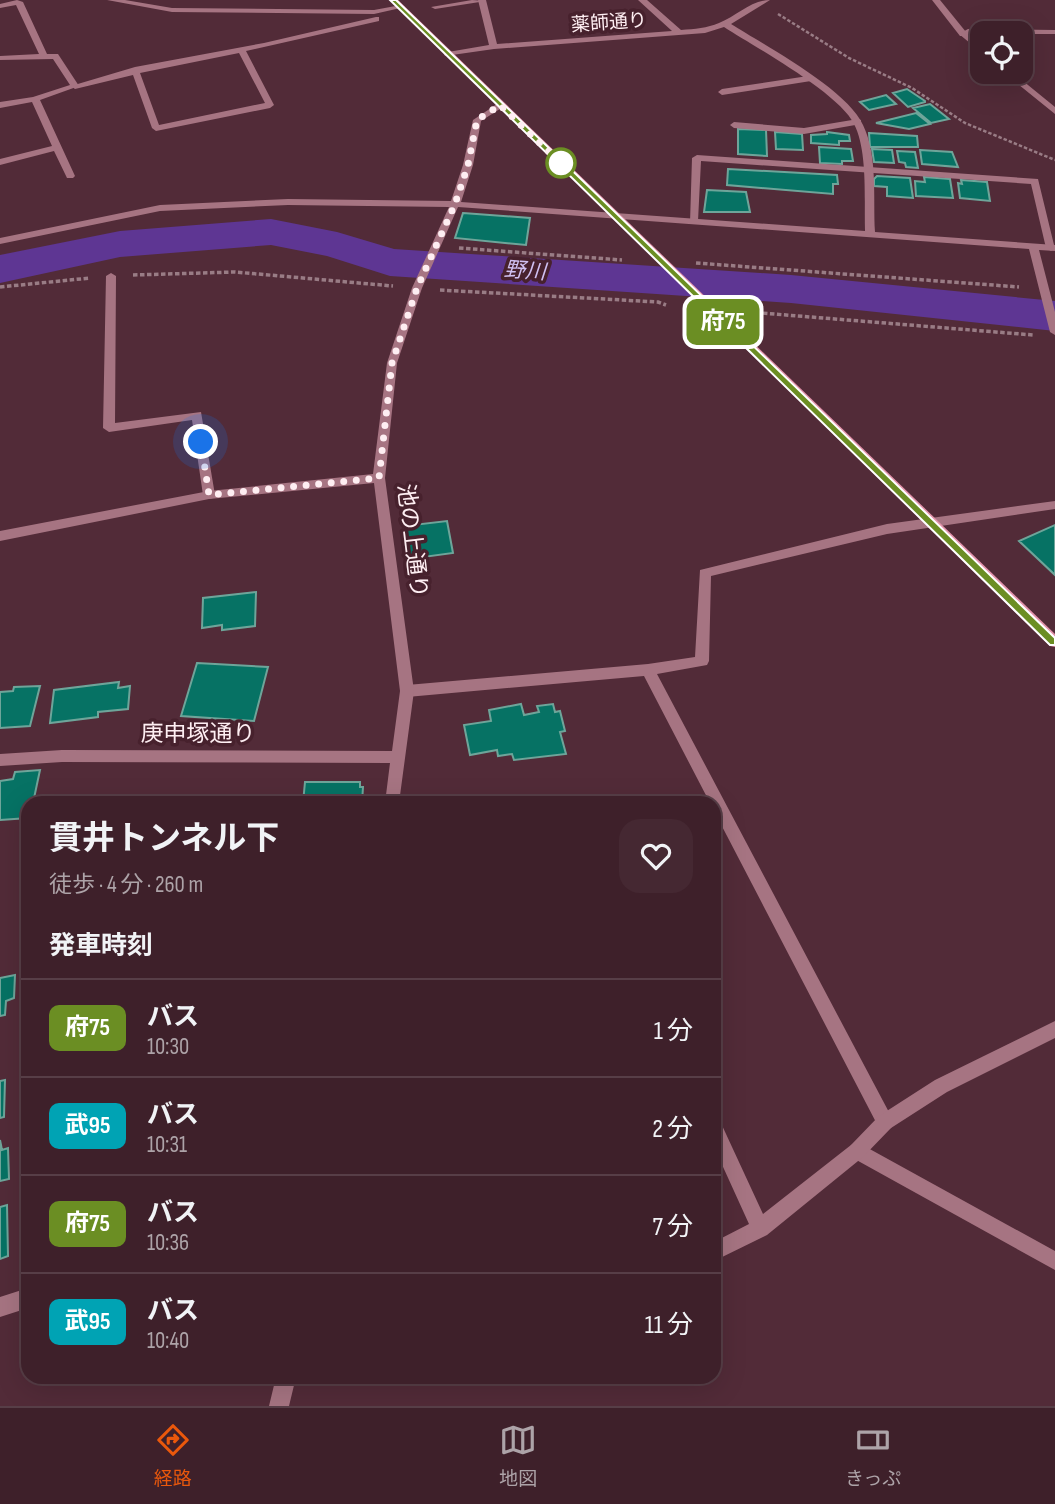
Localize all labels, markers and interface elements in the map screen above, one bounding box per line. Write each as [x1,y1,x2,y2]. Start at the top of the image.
street label: 薬師通り [570,9,648,37]
map controls [970,21,1033,84]
button: locate [970,21,1033,84]
unlabelled marker [546,148,576,178]
water label: 野川 [503,257,549,285]
line badge: 府75 [683,299,763,345]
text: 府75 [701,307,746,336]
your location [183,424,218,459]
street label: 池の上通り [391,482,433,600]
street label: 庚申塚通り [141,720,256,748]
text: 貫井トンネル下 [49,819,279,859]
button: heart [619,819,693,893]
text: 徒歩 · 4 分 · 260 m [49,871,203,899]
text: 発車時刻 [49,931,153,962]
text: バス [147,1002,199,1033]
text: 府75 [65,1013,110,1042]
text: 1 分 [654,1016,693,1047]
text: 10:30 [147,1033,189,1061]
text: バス [147,1100,199,1131]
text: 武95 [65,1111,110,1140]
text: 2 分 [652,1114,693,1145]
text: 10:31 [147,1131,187,1159]
text: バス [147,1198,199,1229]
text: 府75 [65,1209,110,1238]
text: 7 分 [652,1212,693,1243]
text: 10:36 [147,1229,189,1257]
text: バス [147,1296,199,1327]
text: 武95 [65,1307,110,1336]
text: 11 分 [645,1310,693,1341]
text: 10:40 [147,1327,189,1355]
tab: 経路 [154,1421,192,1491]
tab: 地図 [499,1421,537,1491]
tab: きっぷ [845,1421,901,1491]

